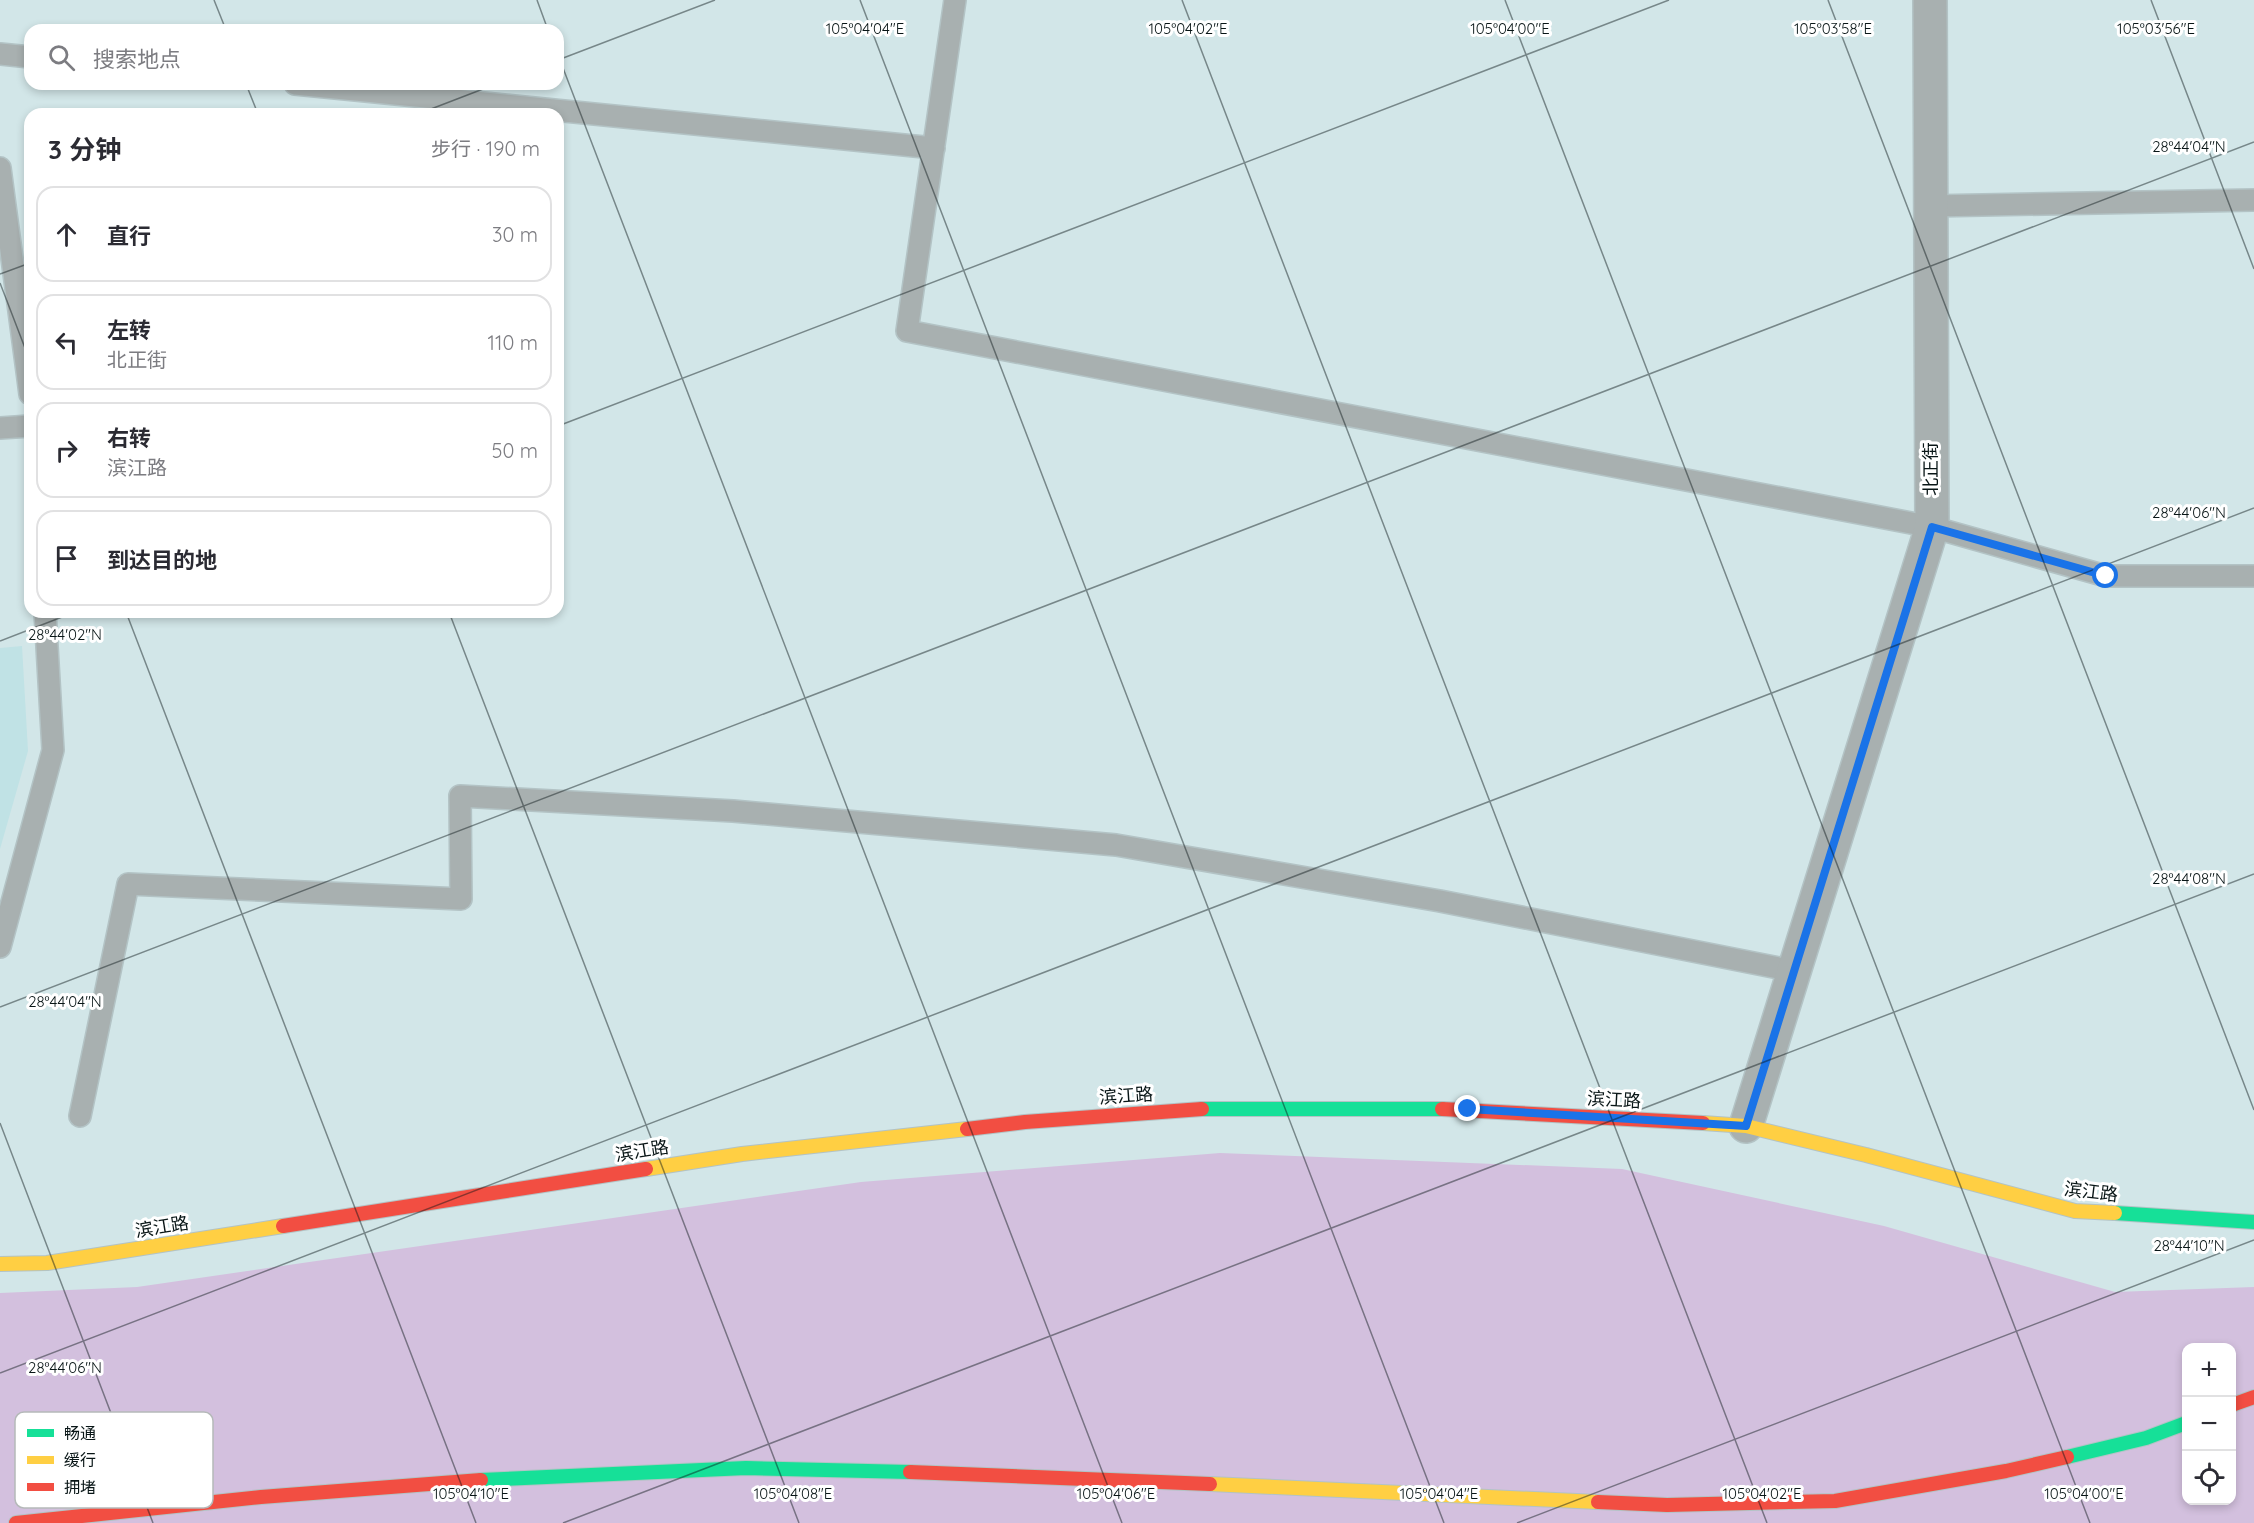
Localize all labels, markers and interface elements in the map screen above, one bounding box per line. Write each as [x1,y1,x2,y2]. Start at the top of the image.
text: 105°04'04"E [826,19,904,38]
text: 105°04'02"E [1149,19,1227,38]
text: 105°04'00"E [1470,19,1550,38]
text: 105°03'58"E [1794,19,1872,38]
text: 105°03'56"E [2117,19,2195,38]
search box [24,24,564,90]
icon: search [45,41,78,74]
text: 搜索地点 [93,45,181,73]
text: 3 分钟 [48,133,121,166]
text: 步行 · 190 m [431,136,540,161]
text: 28°44'04"N [2152,137,2226,156]
icon: ahead [50,218,83,251]
text: 直行 [107,222,151,250]
text: 30 m [492,222,538,247]
text: 左转 [107,316,151,344]
icon: left [50,326,83,359]
text: 110 m [488,330,538,355]
text: 北正街 [107,347,167,372]
text: 右转 [107,424,151,452]
icon: right [50,434,83,467]
text: 50 m [492,438,538,463]
street label: 北正街 [1919,442,1942,496]
text: 滨江路 [107,455,167,480]
text: 28°44'06"N [2152,503,2226,522]
icon: arrive [50,542,83,575]
text: 到达目的地 [107,546,217,574]
route start [2092,562,2118,588]
text: 28°44'02"N [28,625,102,644]
text: 28°44'08"N [2152,869,2226,888]
text: 28°44'04"N [28,992,102,1011]
street label: 滨江路 [1098,1082,1154,1109]
street label: 滨江路 [1586,1087,1642,1112]
route end [1454,1095,1480,1121]
street label: 滨江路 [613,1135,670,1166]
street label: 滨江路 [2063,1177,2119,1206]
street label: 滨江路 [133,1211,190,1242]
text: 28°44'10"N [2153,1236,2225,1255]
map controls [2182,1343,2236,1505]
button: + [2182,1343,2236,1397]
text: 28°44'06"N [28,1358,102,1377]
button: − [2182,1397,2236,1451]
legend [15,1412,213,1508]
text: 畅通 [64,1423,96,1443]
text: 缓行 [64,1450,96,1470]
button: locate [2182,1451,2236,1505]
text: 拥堵 [64,1477,96,1497]
text: 105°04'10"E [433,1484,509,1503]
text: 105°04'08"E [754,1484,832,1503]
text: 105°04'06"E [1077,1484,1155,1503]
text: 105°04'04"E [1400,1484,1478,1503]
text: 105°04'02"E [1723,1484,1801,1503]
text: 105°04'00"E [2044,1484,2124,1503]

